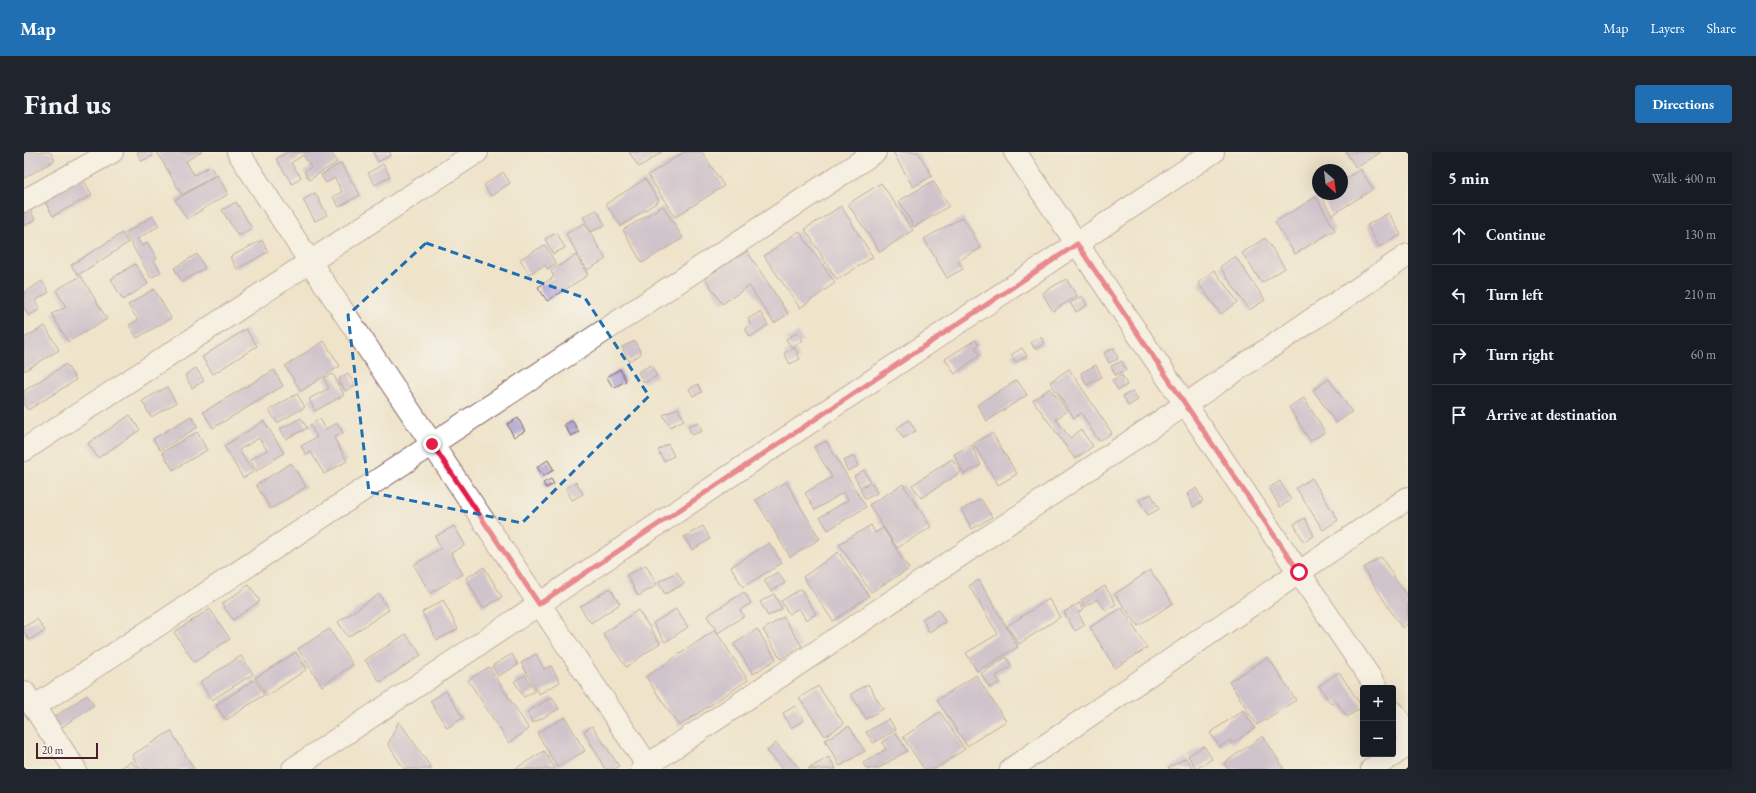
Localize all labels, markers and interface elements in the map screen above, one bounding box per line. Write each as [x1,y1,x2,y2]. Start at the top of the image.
text: Map [20,16,56,41]
text: Map [1603,19,1628,37]
text: Layers [1650,19,1685,37]
text: Share [1707,19,1736,37]
button: Directions [1635,85,1732,123]
text: Find us [24,86,111,122]
north arrow [1312,164,1348,200]
text: 5 min [1448,167,1489,189]
text: Walk · 400 m [1652,170,1716,187]
icon: ahead [1448,224,1470,246]
text: Continue [1486,225,1546,244]
text: 130 m [1685,226,1716,243]
icon: left [1448,284,1470,306]
text: Turn left [1486,285,1543,304]
text: 210 m [1685,286,1716,303]
icon: right [1448,344,1470,366]
text: Turn right [1486,345,1554,364]
text: 60 m [1691,346,1716,363]
icon: arrive [1448,404,1470,426]
text: Arrive at destination [1486,405,1617,424]
route end [423,435,441,453]
route start [1290,563,1308,581]
map controls [1360,685,1396,757]
button: + [1360,685,1396,721]
button: − [1360,721,1396,757]
scale bar [36,741,98,760]
text: 20 m [42,743,63,757]

